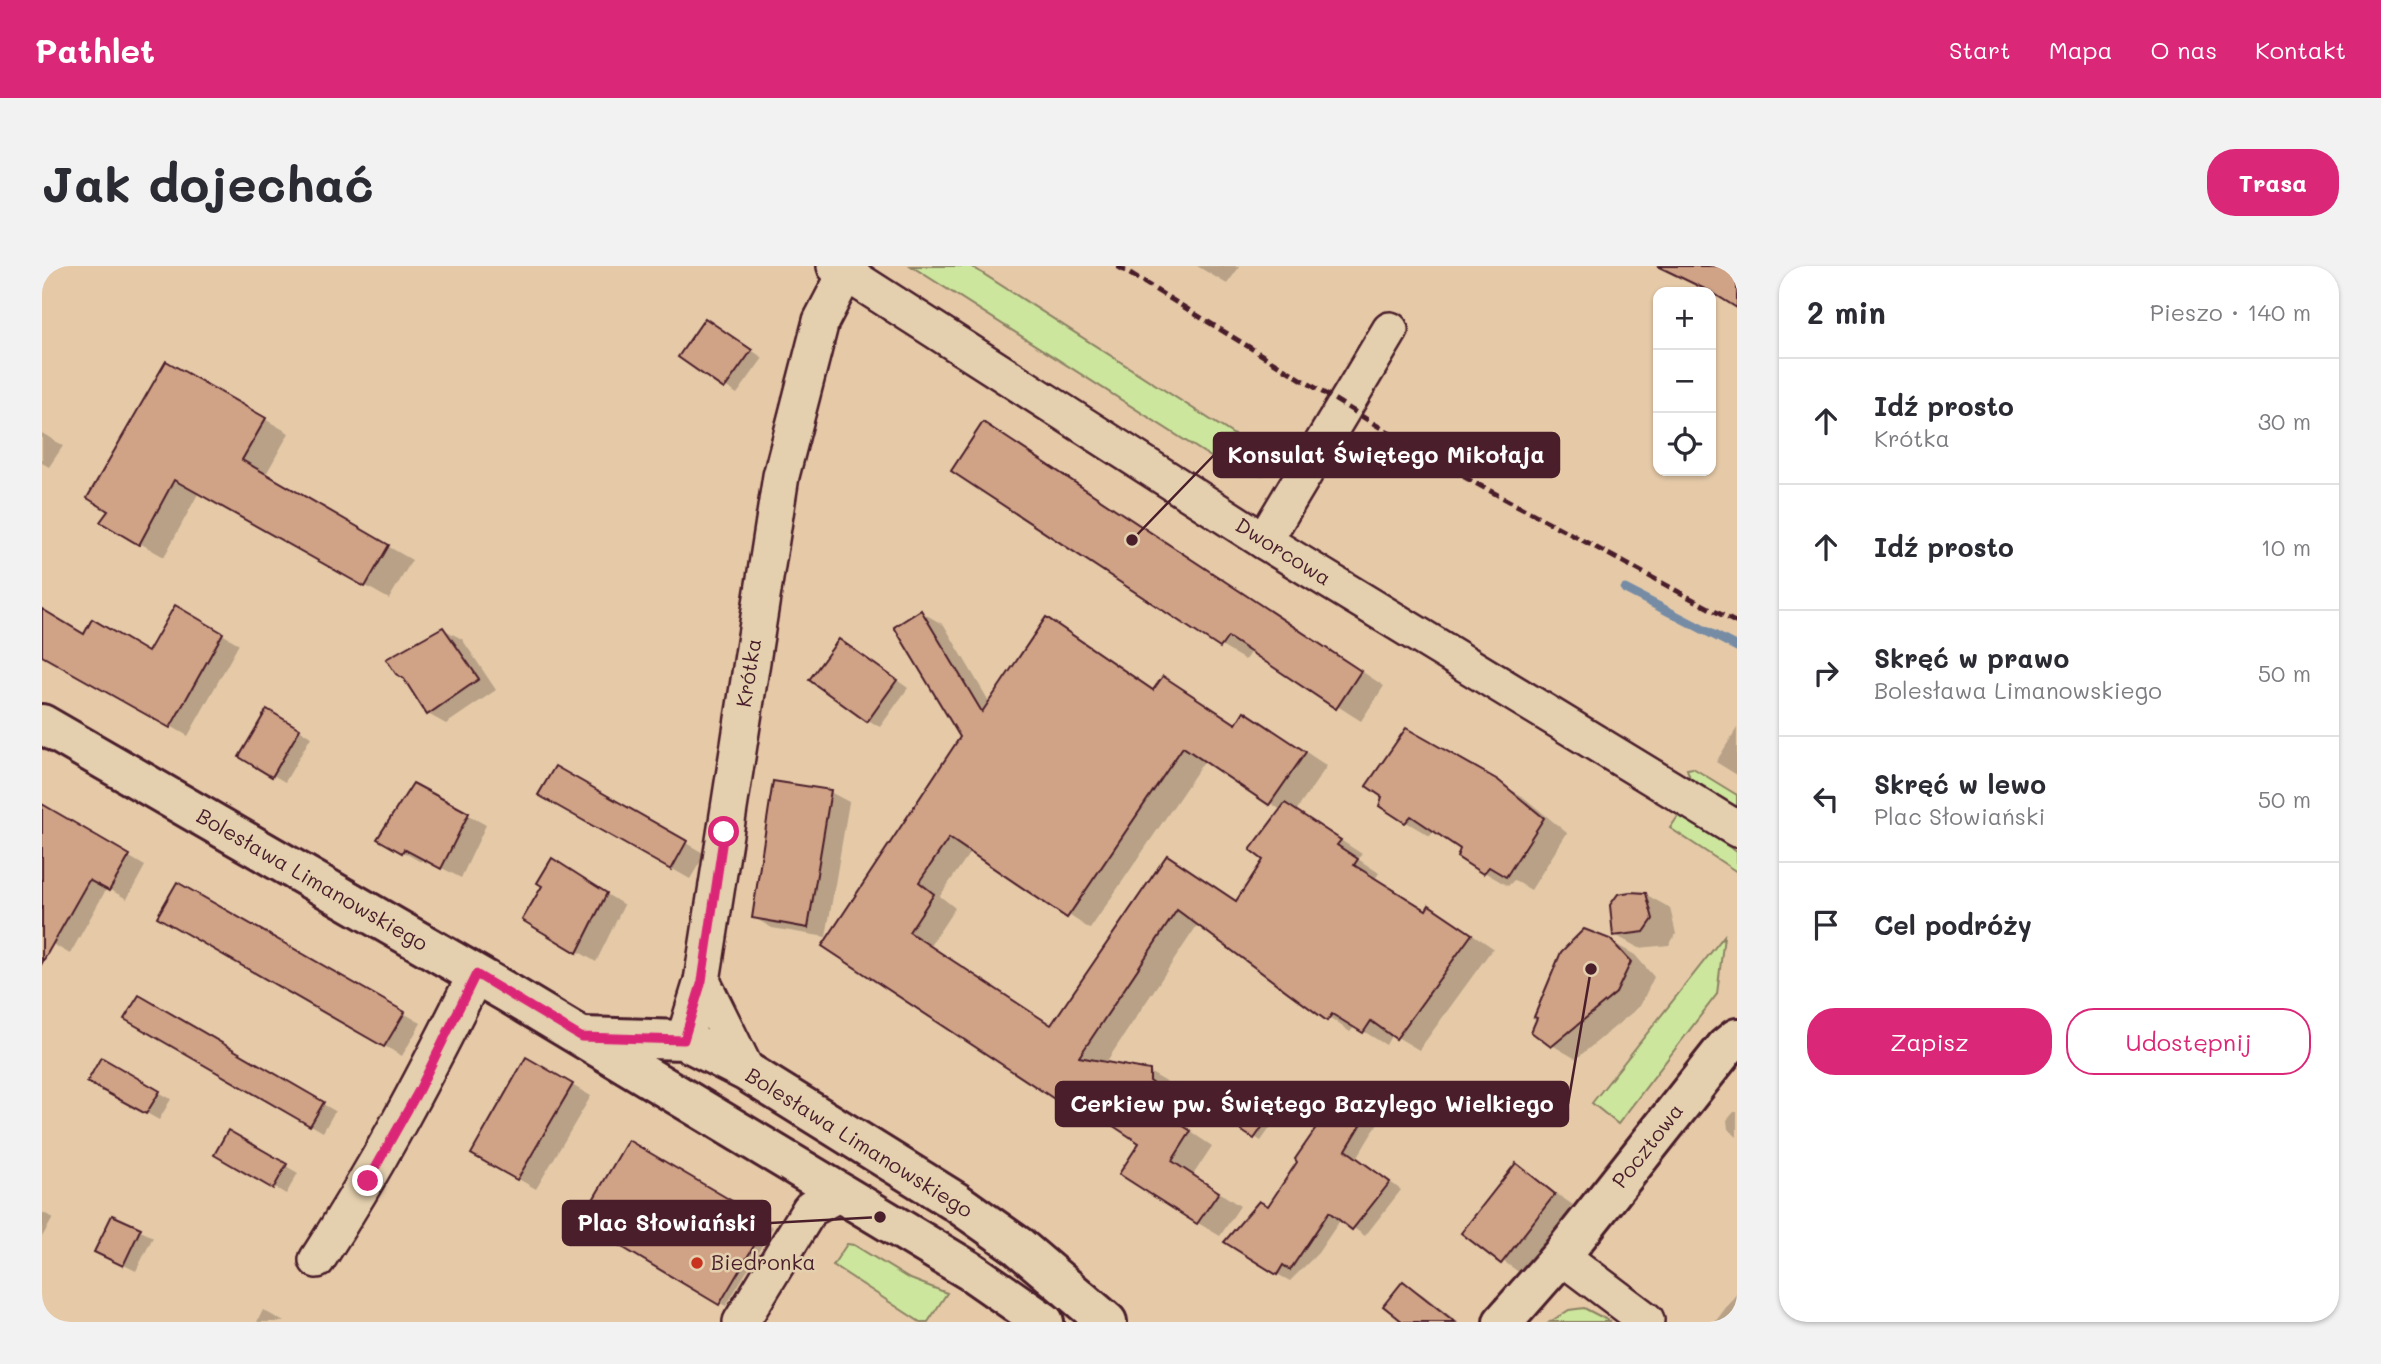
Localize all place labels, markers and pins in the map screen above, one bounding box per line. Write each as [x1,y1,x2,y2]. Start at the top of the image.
callout: Konsulat Świętego Mikołaja [1214,433,1559,477]
callout: Cerkiew pw. Świętego Bazylego Wielkiego [1056,1082,1568,1126]
callout: Plac Słowiański [563,1201,770,1245]
place label: Biedronka [711,1248,816,1275]
marker: Biedronka [689,1255,705,1271]

